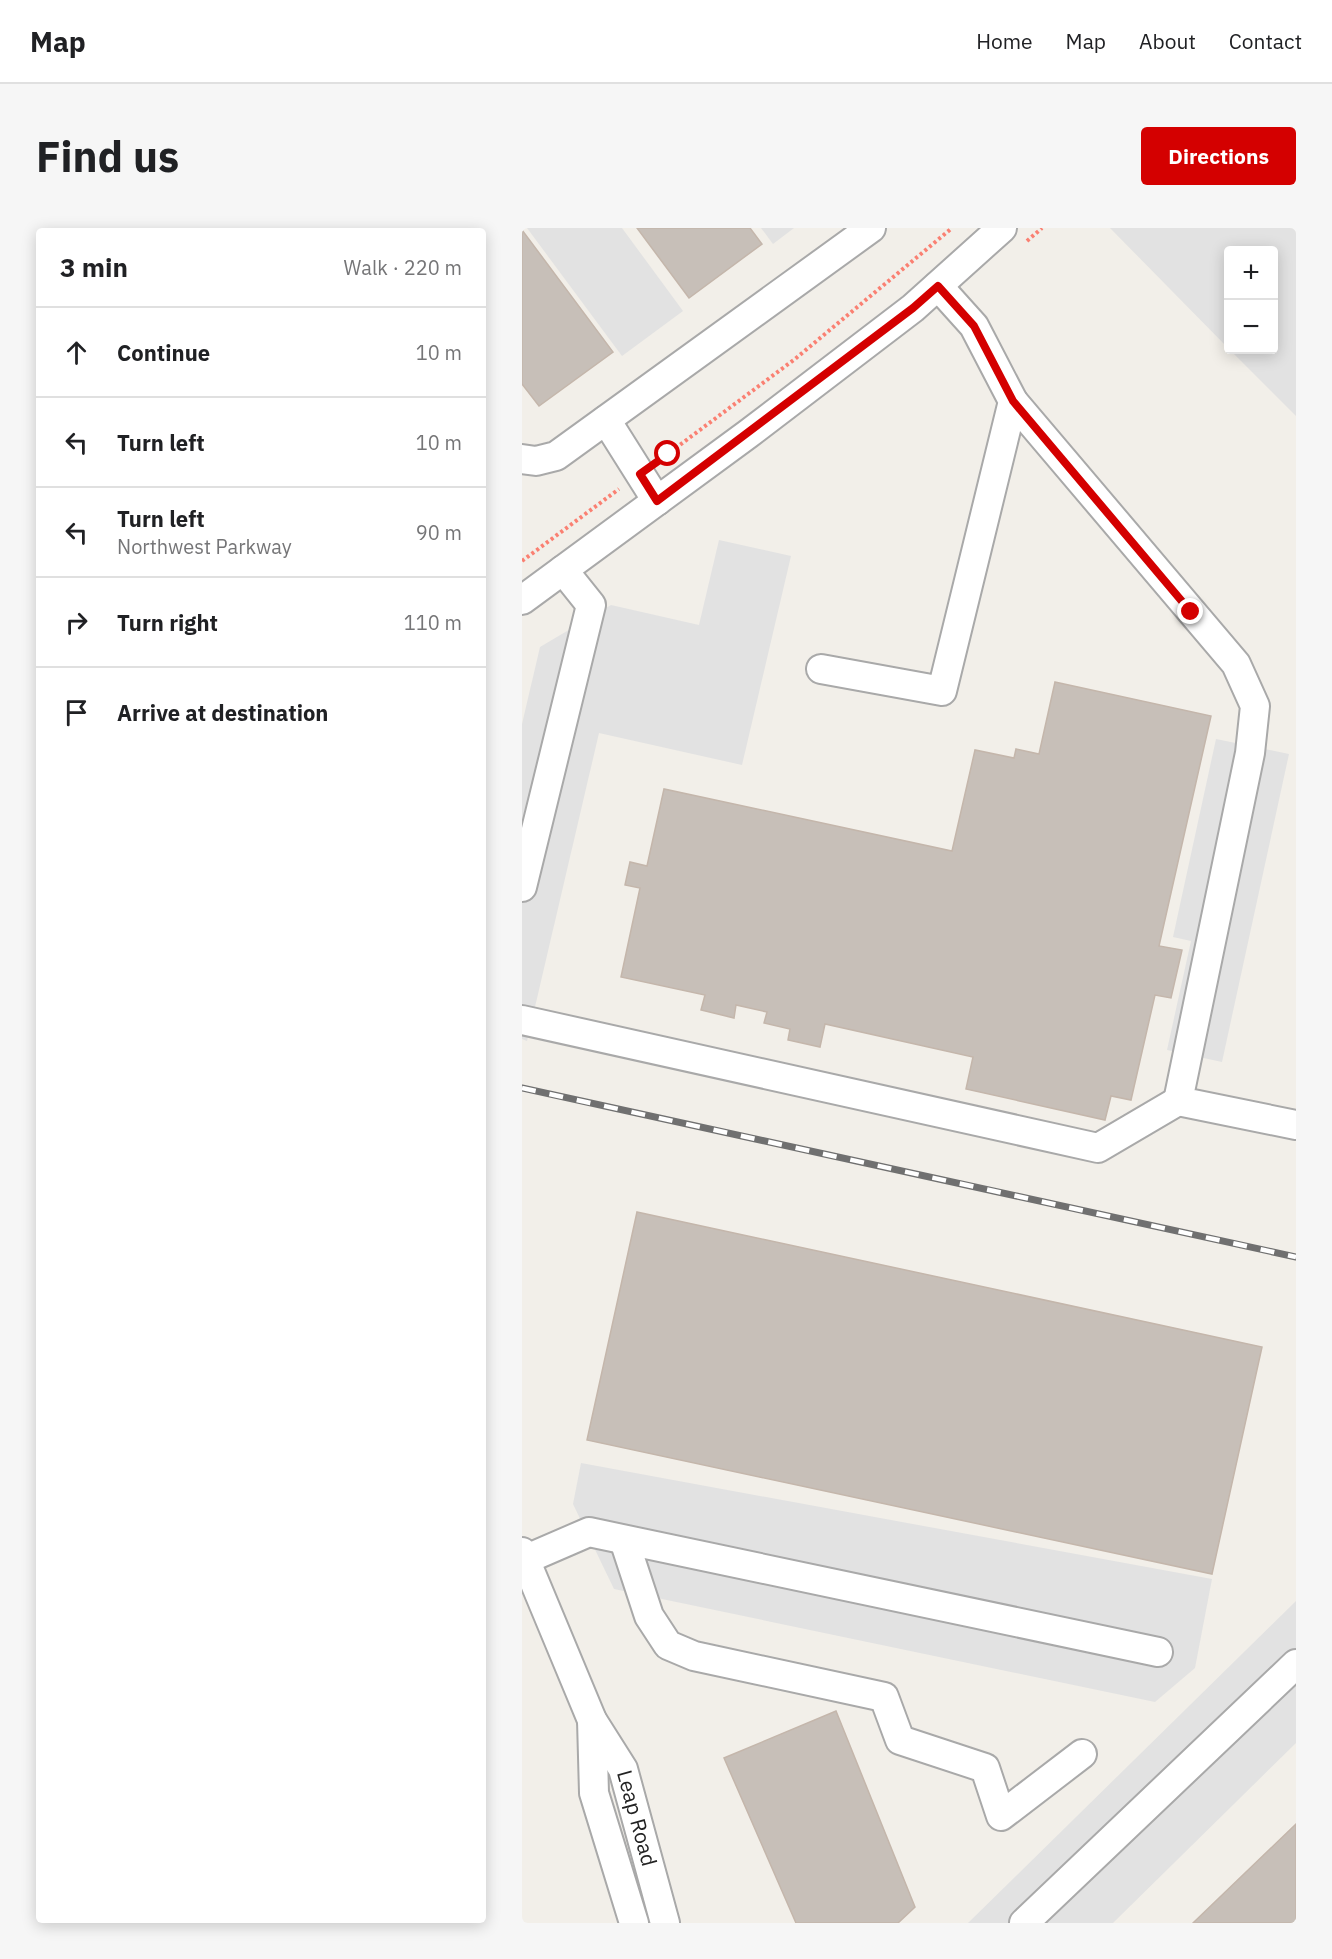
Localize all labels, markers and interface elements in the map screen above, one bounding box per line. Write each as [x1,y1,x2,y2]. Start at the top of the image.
text: Map [30,23,86,60]
text: Home [976,27,1033,55]
text: Map [1066,27,1106,55]
text: About [1139,27,1196,55]
text: Contact [1229,27,1302,55]
button: Directions [1141,127,1296,185]
text: Find us [36,129,179,184]
map controls [1224,246,1278,354]
button: + [1224,246,1278,300]
text: 3 min [60,250,128,284]
text: Walk · 220 m [344,254,462,281]
button: − [1224,300,1278,354]
icon: ahead [60,336,93,369]
text: Continue [117,338,210,367]
text: 10 m [416,339,462,366]
icon: left [60,426,93,459]
text: Turn left [117,428,205,457]
text: 10 m [416,429,462,456]
route start [654,440,680,466]
text: Turn left [117,504,205,533]
icon: left [60,516,93,549]
text: 90 m [416,519,462,546]
text: Northwest Parkway [117,533,292,560]
route end [1177,598,1203,624]
icon: right [60,606,93,639]
text: Turn right [117,608,218,637]
text: 110 m [404,609,462,636]
icon: arrive [60,696,93,729]
text: Arrive at destination [117,698,328,727]
street label: Leap Road [611,1767,664,1869]

